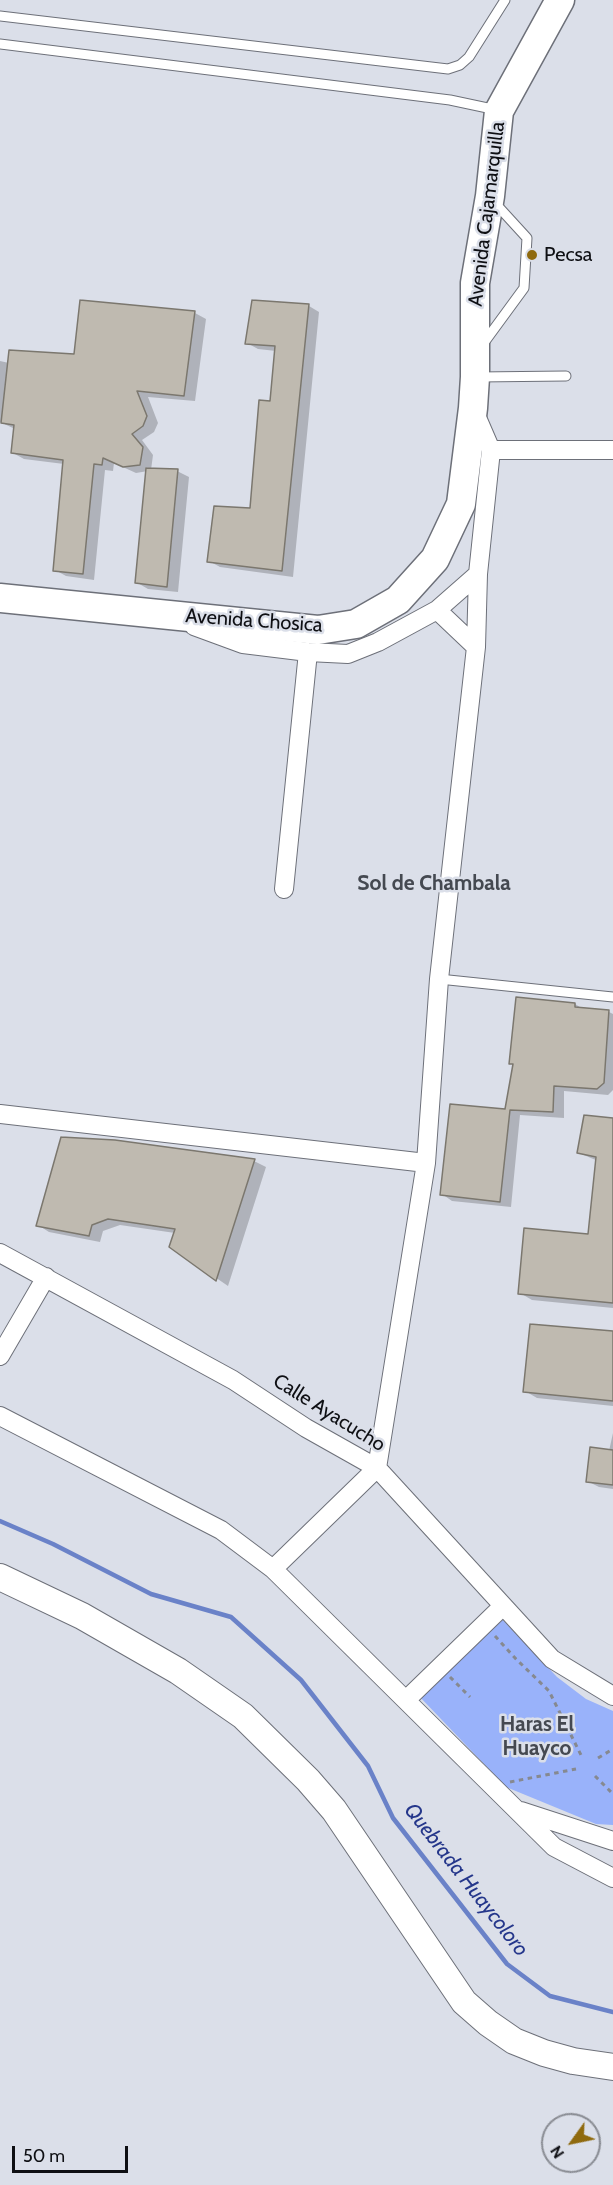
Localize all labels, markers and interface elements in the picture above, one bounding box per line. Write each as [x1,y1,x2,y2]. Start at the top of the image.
street label: Avenida Cajamarquilla [464,120,510,308]
place label: Pecsa [544,243,592,267]
marker: Pecsa [525,248,539,262]
street label: Avenida Chosica [185,604,323,638]
district label: Sol de Chambala [357,871,511,897]
street label: Calle Ayacucho [269,1369,389,1457]
district label: Haras El Huayco [500,1712,574,1762]
water label: Quebrada Huaycoloro [398,1799,534,1961]
north arrow [541,2113,601,2173]
scale bar [15,2134,130,2172]
text: N [546,2142,568,2162]
text: 50 m [23,2145,65,2167]

